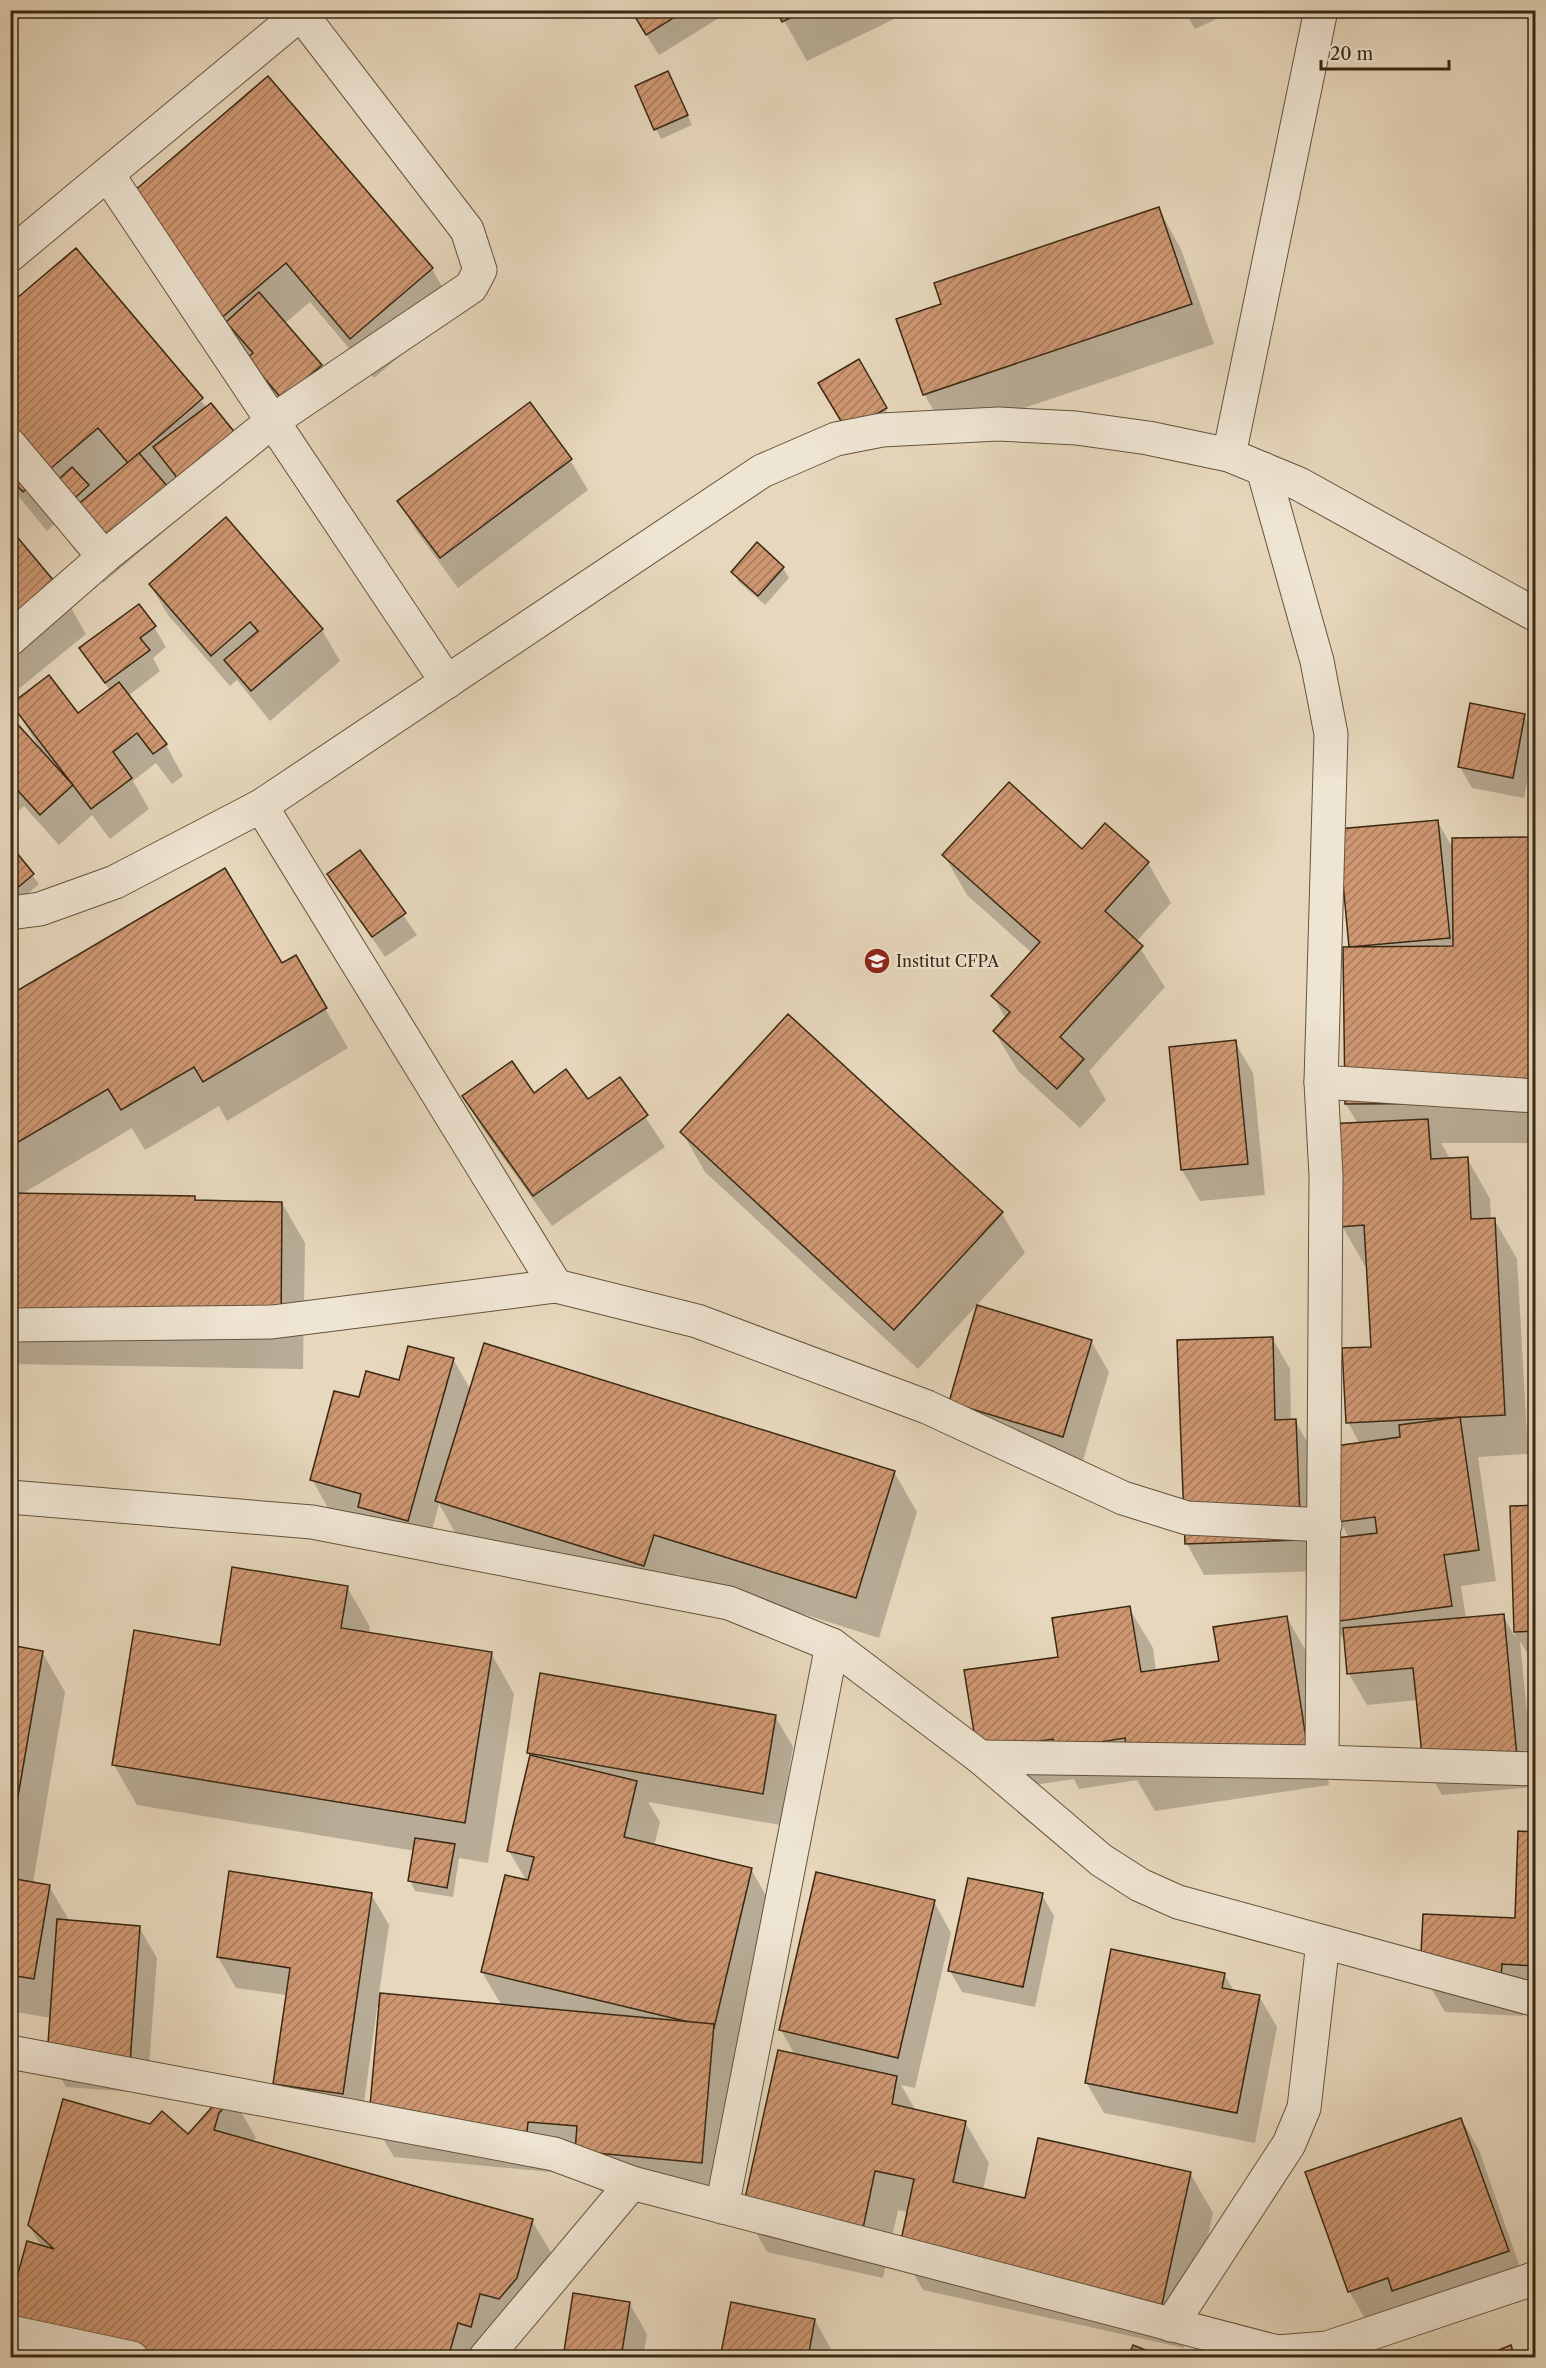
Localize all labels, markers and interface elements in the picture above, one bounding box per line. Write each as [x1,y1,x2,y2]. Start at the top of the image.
scale bar [1321,33,1448,71]
text: 20 m [1330,43,1374,65]
school or university icon: Institut CFPA [862,946,892,976]
place label: Institut CFPA [896,951,1000,971]

